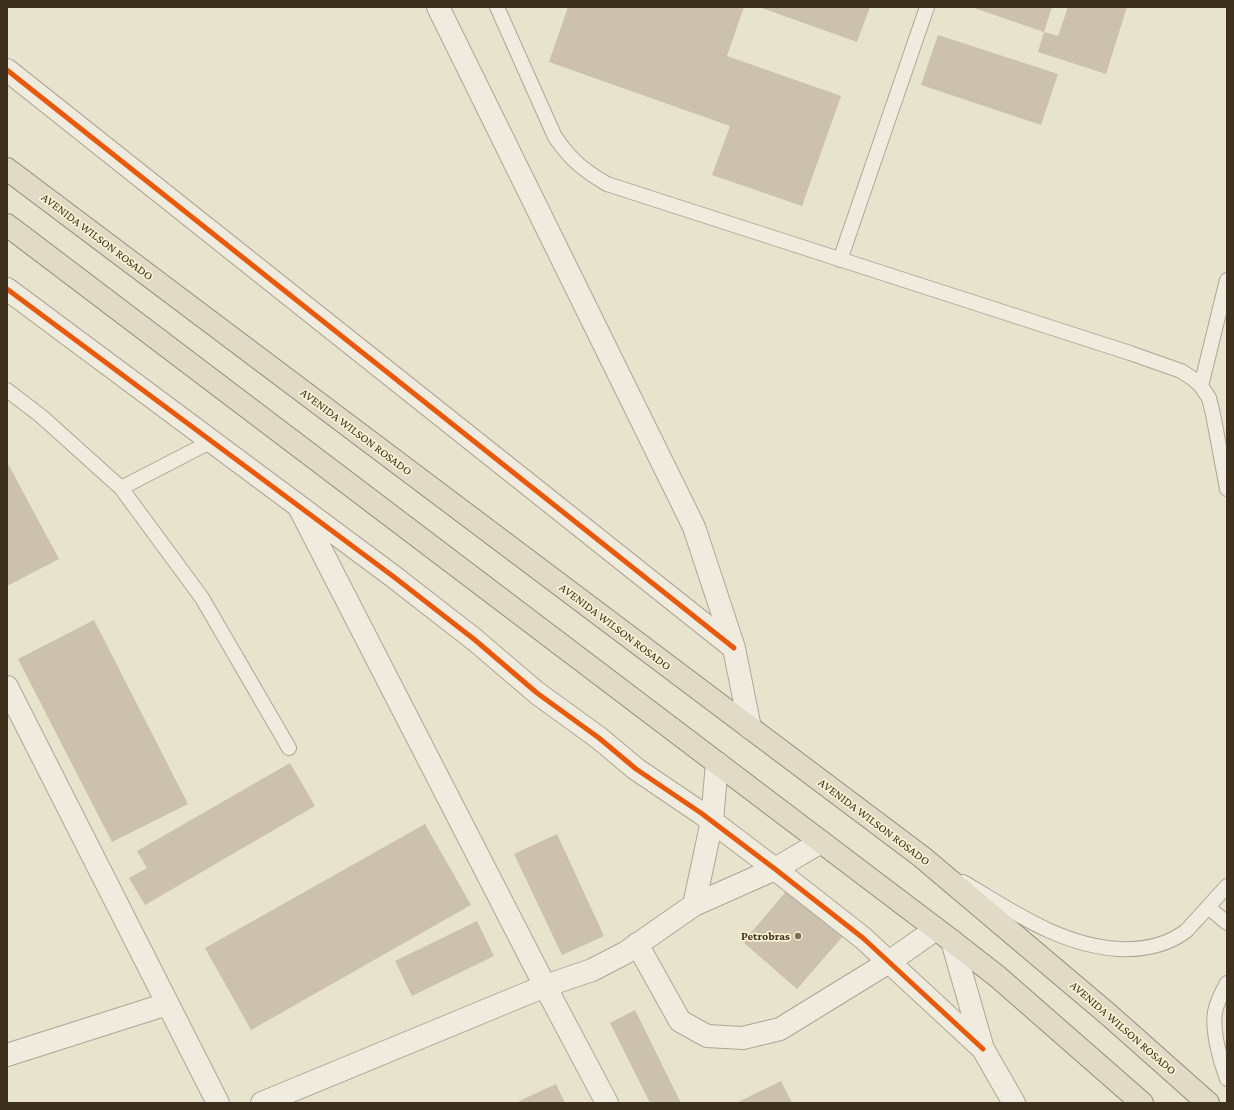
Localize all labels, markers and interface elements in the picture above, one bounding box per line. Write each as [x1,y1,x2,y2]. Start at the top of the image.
street label: AVENIDA WILSON ROSADO [38,190,156,284]
street label: AVENIDA WILSON ROSADO [297,385,415,479]
street label: AVENIDA WILSON ROSADO [556,580,674,674]
street label: AVENIDA WILSON ROSADO [815,775,933,869]
place label: Petrobras [741,929,790,943]
marker: Petrobras [793,931,803,941]
street label: AVENIDA WILSON ROSADO [1067,978,1179,1078]

